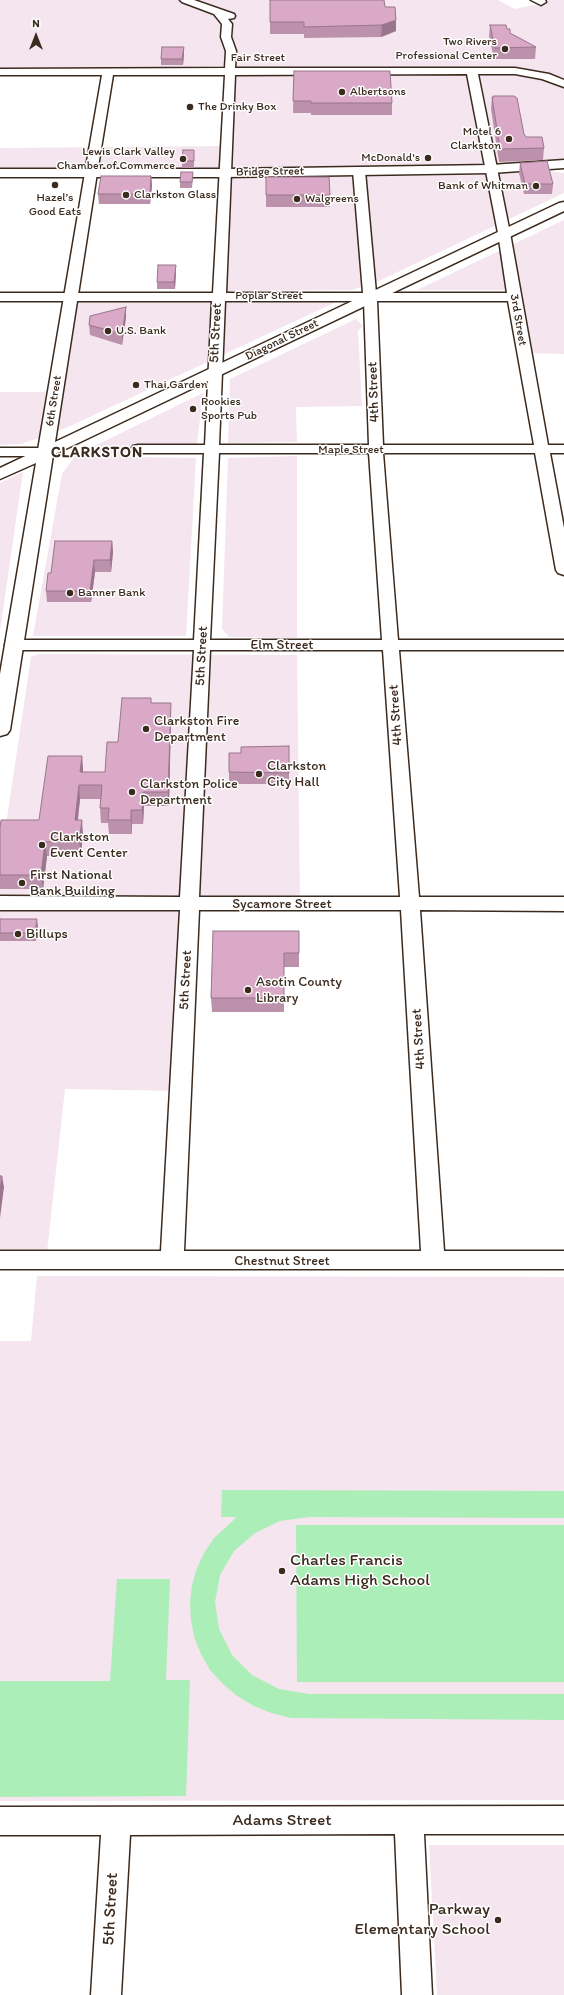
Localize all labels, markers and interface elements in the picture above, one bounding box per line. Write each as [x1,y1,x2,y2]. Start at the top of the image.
north arrow [16,16,56,56]
text: N [32,17,40,30]
place label: Two Rivers Professional Center [396,35,497,63]
marker: Two Rivers Professional Center [500,44,510,54]
street label: Fair Street [231,51,285,65]
place label: Albertsons [350,85,406,99]
marker: Albertsons [337,87,347,97]
place label: The Drinky Box [198,100,276,114]
marker: The Drinky Box [185,102,195,112]
place label: Motel 6 Clarkston [450,125,501,153]
marker: Motel 6 Clarkston [504,134,514,144]
place label: Lewis Clark Valley Chamber of Commerce [57,145,175,173]
place label: McDonald's [361,151,420,165]
marker: McDonald's [423,153,433,163]
marker: Lewis Clark Valley Chamber of Commerce [178,154,188,164]
street label: Bridge Street [236,164,304,180]
place label: Bank of Whitman [438,179,528,193]
marker: Hazel’s Good Eats [50,180,60,190]
marker: Bank of Whitman [531,181,541,191]
place label: Clarkston Glass [134,188,216,202]
marker: Clarkston Glass [121,190,131,200]
place label: Hazel’s Good Eats [29,191,81,219]
place label: Walgreens [305,192,359,206]
marker: Walgreens [292,194,302,204]
street label: Poplar Street [235,289,303,303]
street label: 3rd Street [506,293,530,347]
street label: 5th Street [206,303,226,363]
street label: Diagonal Street [243,316,321,364]
place label: U.S. Bank [116,324,166,338]
marker: U.S. Bank [103,326,113,336]
street label: 4th Street [365,361,383,423]
street label: 6th Street [43,374,65,428]
place label: Thai Garden [144,378,207,392]
marker: Thai Garden [131,380,141,390]
place label: Rookies Sports Pub [201,395,257,423]
marker: Rookies Sports Pub [188,404,198,414]
street label: Maple Street [318,443,384,457]
district label: CLARKSTON [51,444,143,462]
place label: Banner Bank [78,586,145,600]
marker: Banner Bank [65,588,75,598]
street label: 5th Street [192,626,212,686]
street label: Elm Street [250,637,314,653]
street label: 4th Street [385,684,407,746]
place label: Clarkston Fire Department [154,713,239,746]
marker: Clarkston Fire Department [141,724,151,734]
place label: Clarkston City Hall [267,758,326,790]
marker: Clarkston City Hall [254,769,264,779]
place label: Clarkston Police Department [140,776,238,808]
marker: Clarkston Police Department [127,787,137,797]
place label: Clarkston Event Center [50,829,128,862]
marker: Clarkston Event Center [37,840,47,850]
place label: First National Bank Building [30,867,115,900]
marker: First National Bank Building [17,878,27,888]
street label: Sycamore Street [232,896,332,912]
place label: Billups [26,926,68,942]
marker: Billups [13,929,23,939]
street label: 5th Street [176,950,196,1010]
place label: Asotin County Library [256,974,342,1006]
marker: Asotin County Library [243,985,253,995]
street label: 4th Street [408,1008,430,1070]
street label: Chestnut Street [234,1253,330,1269]
place label: Charles Francis Adams High School [290,1551,430,1591]
marker: Charles Francis Adams High School [277,1566,287,1576]
street label: Adams Street [232,1811,332,1831]
street label: 5th Street [99,1872,123,1946]
place label: Parkway Elementary School [354,1900,490,1940]
marker: Parkway Elementary School [493,1915,503,1925]

